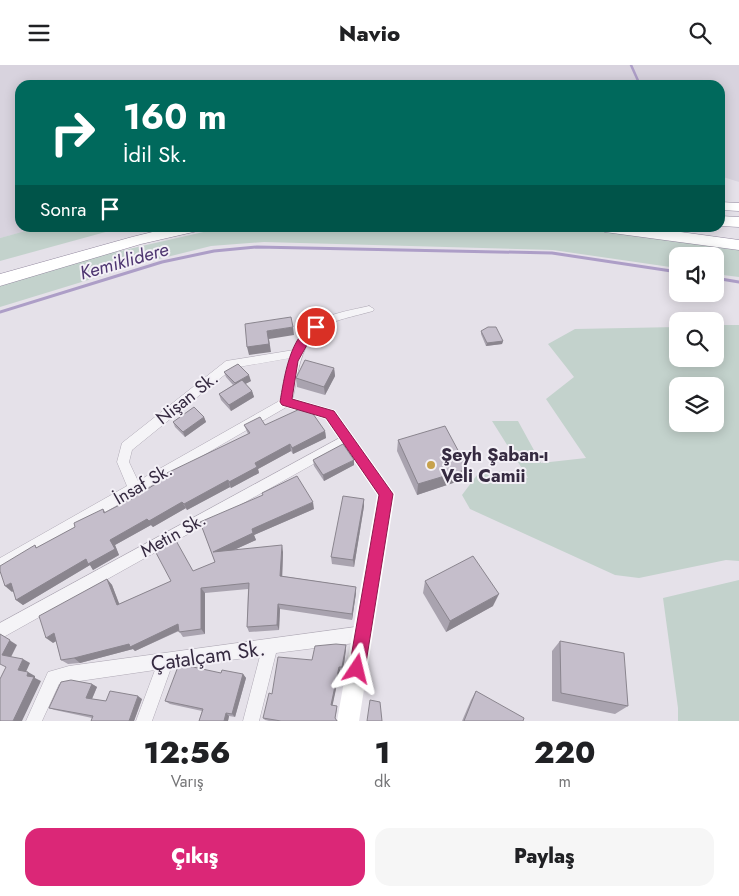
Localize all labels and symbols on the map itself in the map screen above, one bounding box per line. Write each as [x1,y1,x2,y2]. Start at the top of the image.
water label: Kemiklidere [76,235,172,287]
pin [295,306,337,348]
street label: Nişan Sk. [150,365,224,431]
place label: Şeyh Şaban-ı Veli Camii [440,442,548,489]
street label: İnsaf Sk. [109,457,177,511]
marker: Şeyh Şaban-ı Veli Camii [425,459,437,471]
street label: Metin Sk. [135,506,211,564]
street label: Çatalçam Sk. [149,633,267,679]
position arrow [330,642,382,694]

